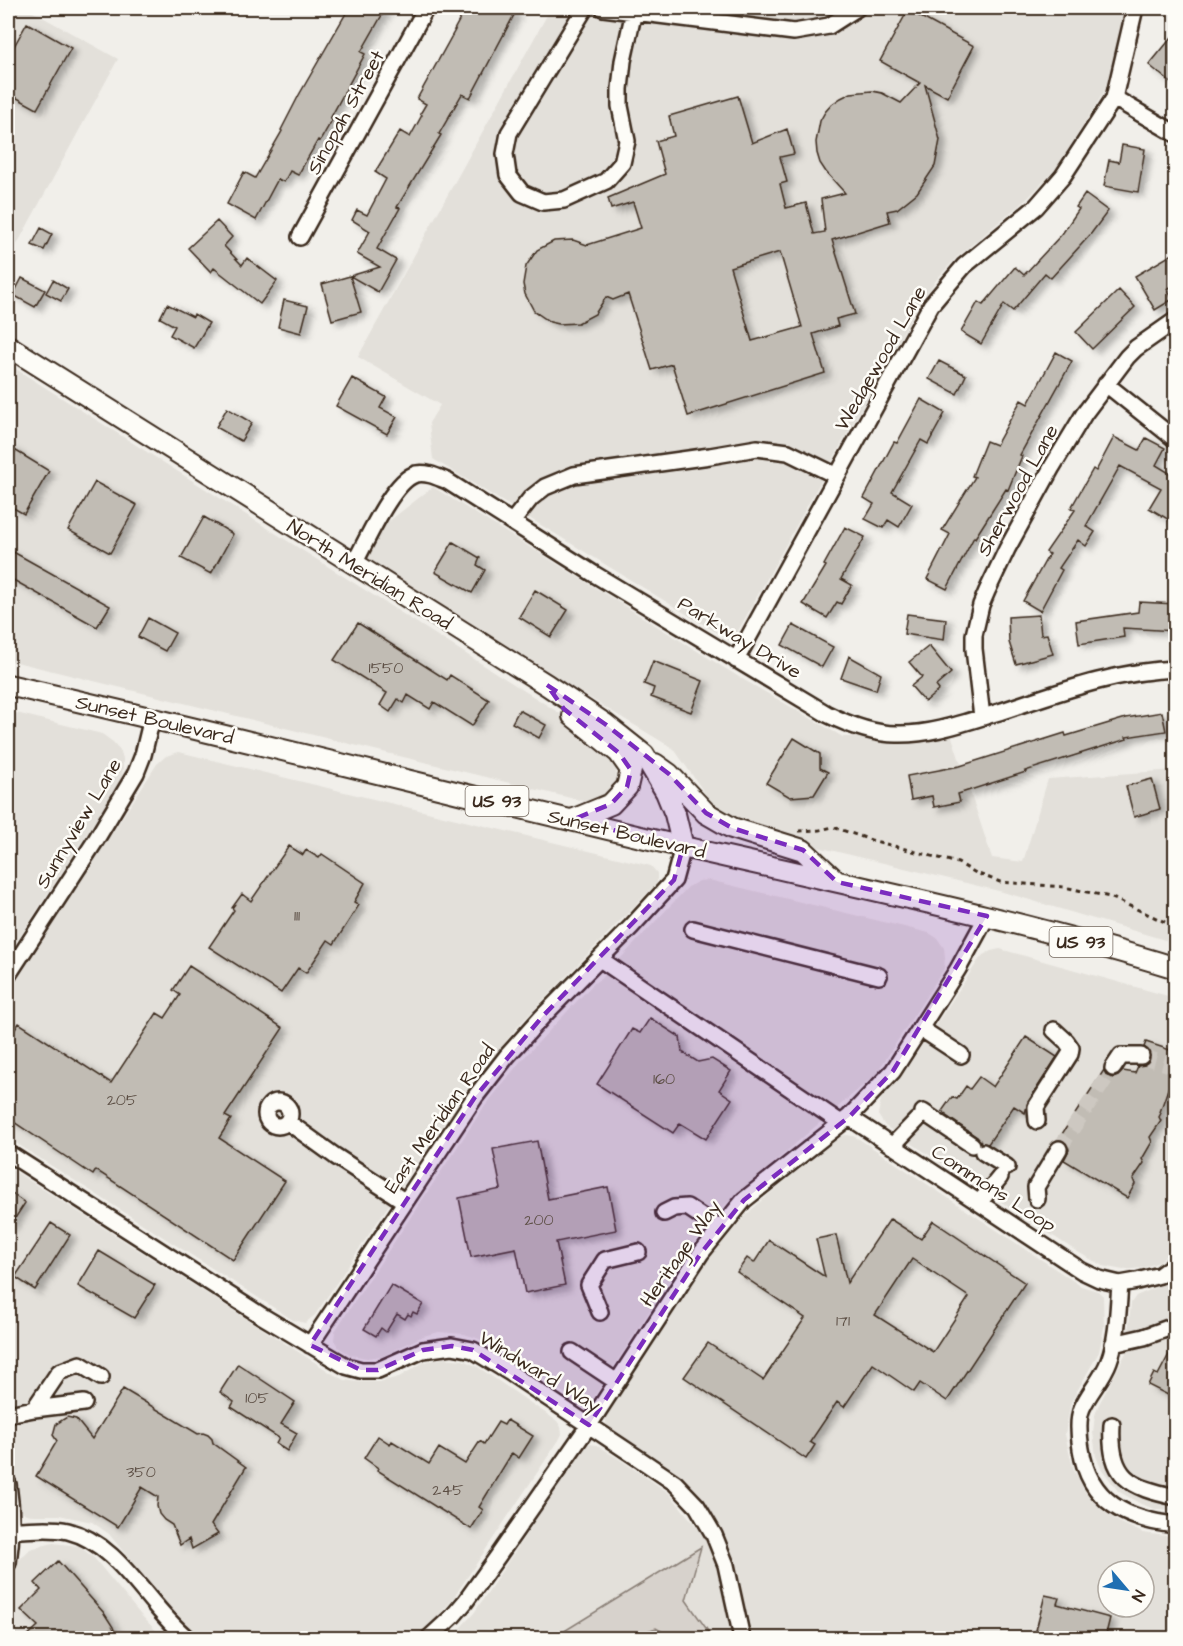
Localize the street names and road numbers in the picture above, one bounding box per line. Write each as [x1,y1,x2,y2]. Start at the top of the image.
street label: Sinopah Street [300,45,392,180]
street label: Wedgewood Lane [828,281,935,436]
street label: Sherwood Lane [970,420,1066,561]
street label: North Meridian Road [282,513,457,637]
street label: Parkway Drive [672,590,807,687]
street label: Sunset Boulevard [73,688,237,752]
street label: Sunnyview Lane [29,753,130,894]
road number: US 93 [466,786,528,816]
street label: Sunset Boulevard [545,802,709,866]
road number: US 93 [1050,927,1112,957]
street label: East Meridian Road [378,1038,502,1199]
street label: Commons Loop [926,1138,1061,1240]
street label: Heritage Way [634,1195,729,1313]
street label: Windward Way [473,1324,606,1420]

